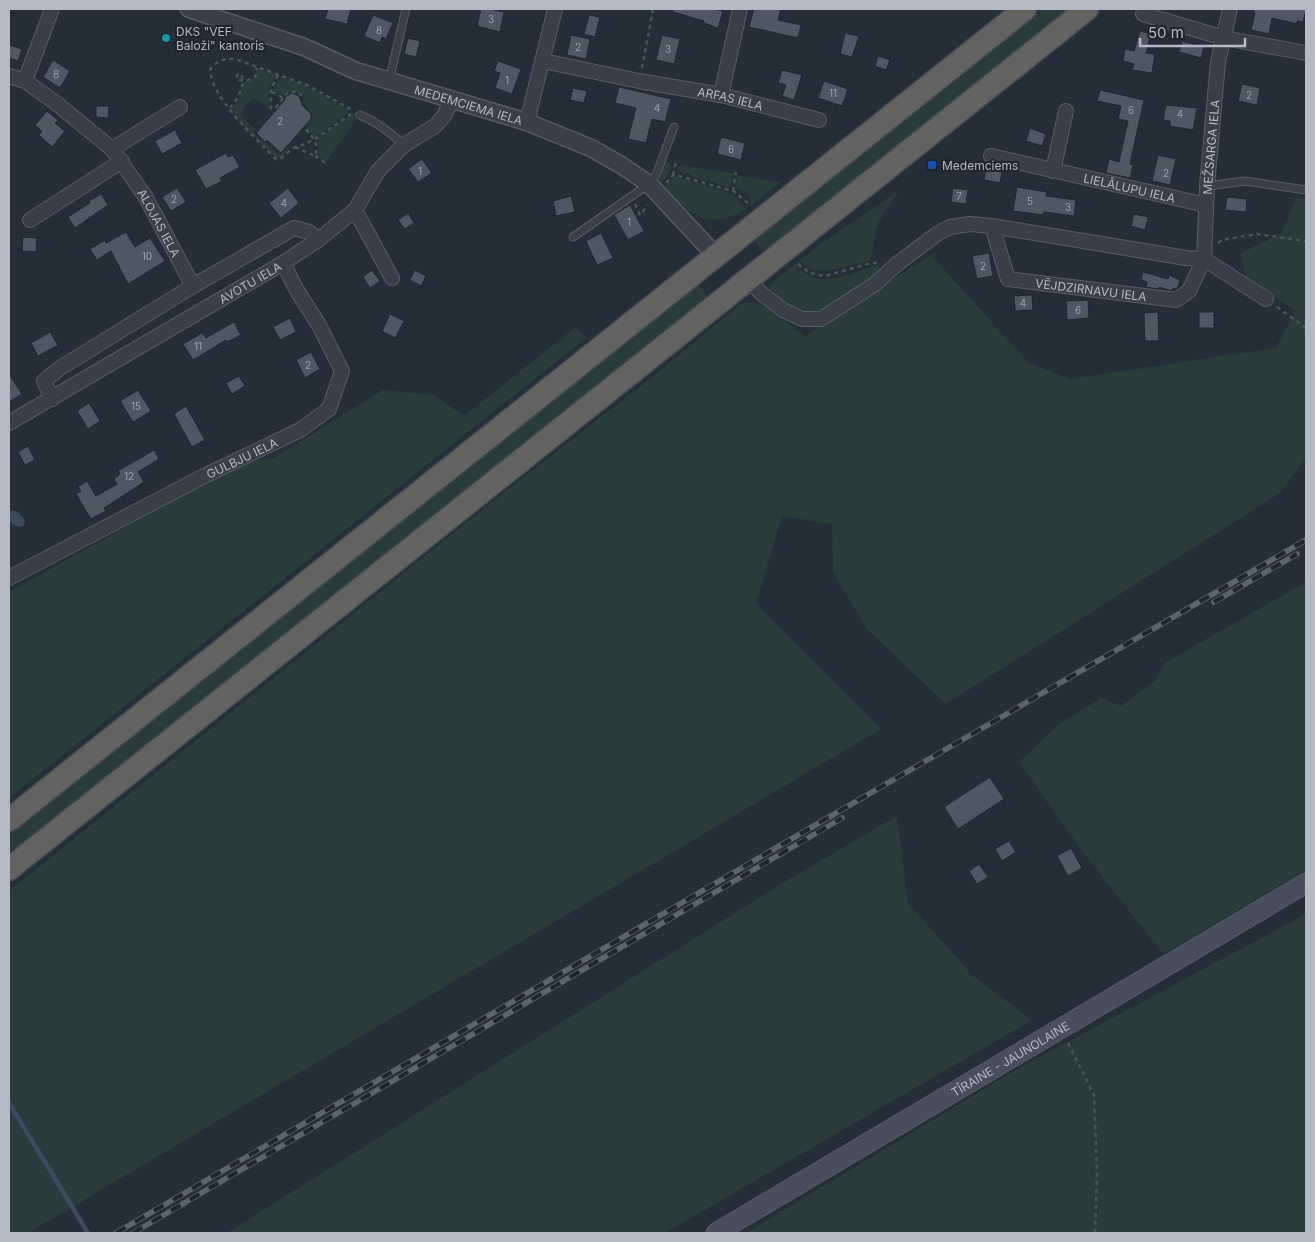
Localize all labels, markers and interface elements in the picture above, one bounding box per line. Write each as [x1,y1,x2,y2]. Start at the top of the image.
house number: 3 [488,13,494,25]
scale bar [1140,15,1245,47]
text: 50 m [1148,23,1184,42]
place label: DKS "VEF Baloži" kantoris [176,24,264,53]
house number: 8 [376,24,382,36]
marker: DKS "VEF Baloži" kantoris [160,32,172,44]
house number: 2 [575,41,581,53]
house number: 3 [665,43,671,55]
house number: 8 [53,68,59,80]
house number: 1 [505,74,509,86]
street label: MEDEMCIEMA IELA [413,81,525,128]
street label: ARFAS IELA [696,84,765,113]
house number: 11 [829,87,837,99]
house number: 2 [1246,89,1252,101]
street label: MEŽSARGA IELA [1199,99,1222,195]
house number: 4 [654,102,660,114]
house number: 6 [1128,104,1134,116]
house number: 4 [1177,108,1183,120]
house number: 2 [277,115,283,127]
house number: 6 [728,143,734,155]
place label: Medemciems [942,158,1018,173]
marker: Medemciems [926,159,938,171]
house number: 1 [418,165,422,177]
house number: 2 [1163,167,1169,179]
street label: LIELĀLUPU IELA [1082,170,1177,205]
street label: ALOJAS IELA [135,186,184,260]
house number: 7 [956,190,962,202]
house number: 2 [171,193,177,205]
house number: 5 [1027,195,1033,207]
house number: 4 [281,197,287,209]
house number: 3 [1065,201,1071,213]
house number: 1 [627,216,631,228]
house number: 10 [142,250,152,262]
street label: AVOTU IELA [216,258,284,306]
house number: 2 [980,260,986,272]
street label: VĒJDZIRNAVU IELA [1034,275,1148,304]
house number: 4 [1020,297,1026,309]
house number: 6 [1075,304,1081,316]
house number: 11 [194,340,202,352]
house number: 2 [305,359,311,371]
house number: 15 [131,400,141,412]
street label: GULBJU IELA [204,434,280,481]
house number: 12 [124,470,134,482]
street label: TĪRAINE - JAUNOLAINE [948,1018,1072,1099]

